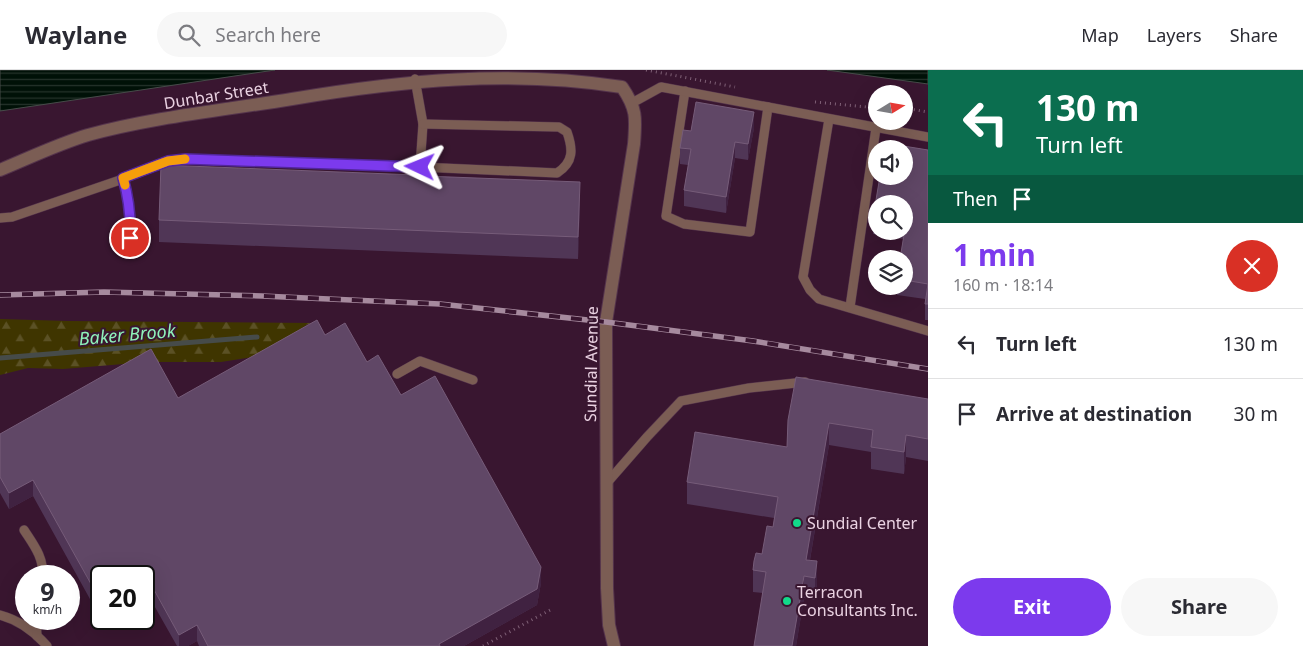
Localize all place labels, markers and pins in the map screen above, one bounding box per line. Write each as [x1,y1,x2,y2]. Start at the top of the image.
pin [109,217,151,259]
place label: Sundial Center [807,512,918,534]
marker: Sundial Center [791,517,803,529]
place label: Terracon Consultants Inc. [797,581,918,621]
marker: Terracon Consultants Inc. [781,595,793,607]

